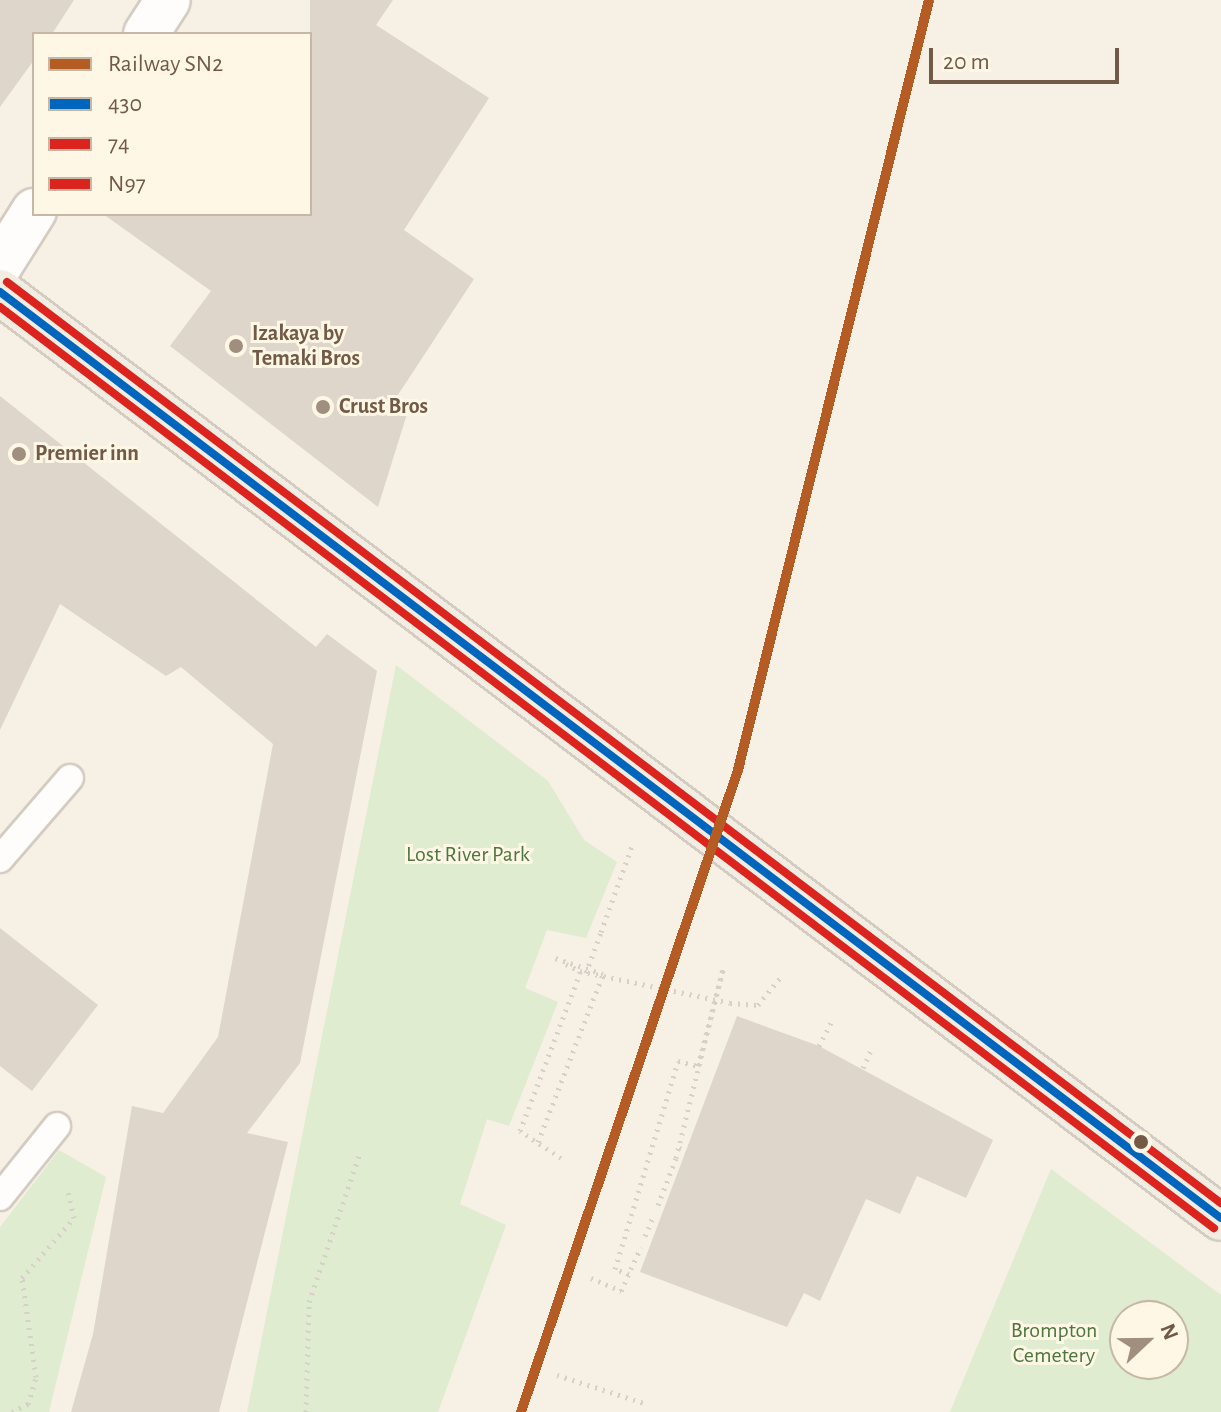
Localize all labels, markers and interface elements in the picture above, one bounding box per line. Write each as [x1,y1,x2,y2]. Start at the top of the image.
legend [32,32,312,216]
scale bar [933,32,1123,82]
text: 20 m [943,50,990,74]
text: Railway SN2 [108,52,223,76]
text: 430 [108,92,142,116]
text: 74 [108,132,130,156]
text: N97 [108,172,146,196]
place label: Izakaya by Temaki Bros [252,320,360,372]
marker: Izakaya by Temaki Bros [227,337,245,355]
place label: Crust Bros [339,394,428,420]
marker: Crust Bros [314,398,332,416]
place label: Premier inn [35,441,139,467]
marker: Premier inn [10,445,28,463]
park label: Lost River Park [406,842,530,868]
unlabelled marker [1133,1134,1149,1150]
north arrow [1109,1300,1189,1380]
park label: Brompton Cemetery [1011,1317,1097,1368]
text: N [1156,1321,1182,1343]

